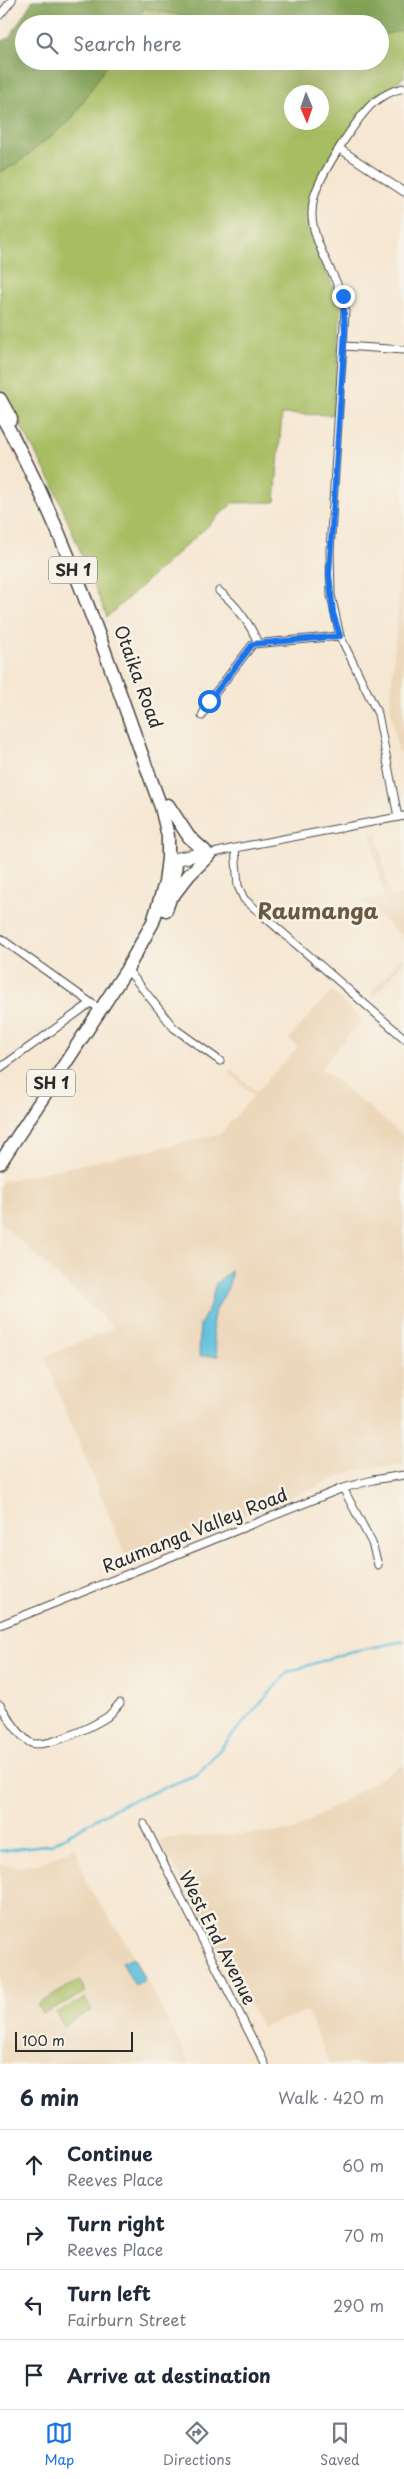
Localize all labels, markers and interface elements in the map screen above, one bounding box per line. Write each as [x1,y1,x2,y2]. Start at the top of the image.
search box [15,15,389,70]
icon: search [33,29,61,57]
text: Search here [73,29,182,57]
north arrow [284,85,329,130]
route end [332,285,355,308]
road number: SH 1 [49,556,97,584]
street label: Otaika Road [108,621,171,732]
route start [198,690,221,713]
district label: Raumanga [258,893,379,926]
road number: SH 1 [27,1070,75,1096]
street label: Raumanga Valley Road [98,1480,291,1579]
street label: West End Avenue [173,1866,264,2009]
scale bar [15,2029,132,2052]
text: 100 m [22,2030,65,2051]
text: 6 min [20,2081,79,2113]
text: Walk · 420 m [278,2085,384,2109]
text: Continue [67,2139,153,2167]
icon: ahead [20,2151,48,2179]
text: 60 m [342,2153,384,2177]
text: Reeves Place [67,2167,163,2191]
text: Turn right [67,2209,165,2237]
icon: right [20,2221,48,2249]
text: 70 m [344,2223,384,2247]
text: Reeves Place [67,2237,163,2261]
text: Turn left [67,2279,151,2307]
icon: left [20,2291,48,2319]
text: 290 m [333,2293,384,2317]
text: Fairburn Street [67,2307,186,2331]
icon: arrive [20,2361,48,2389]
text: Arrive at destination [67,2361,271,2389]
tab: Map [44,2419,74,2470]
tab: Directions [163,2419,231,2470]
tab: Saved [320,2419,360,2470]

